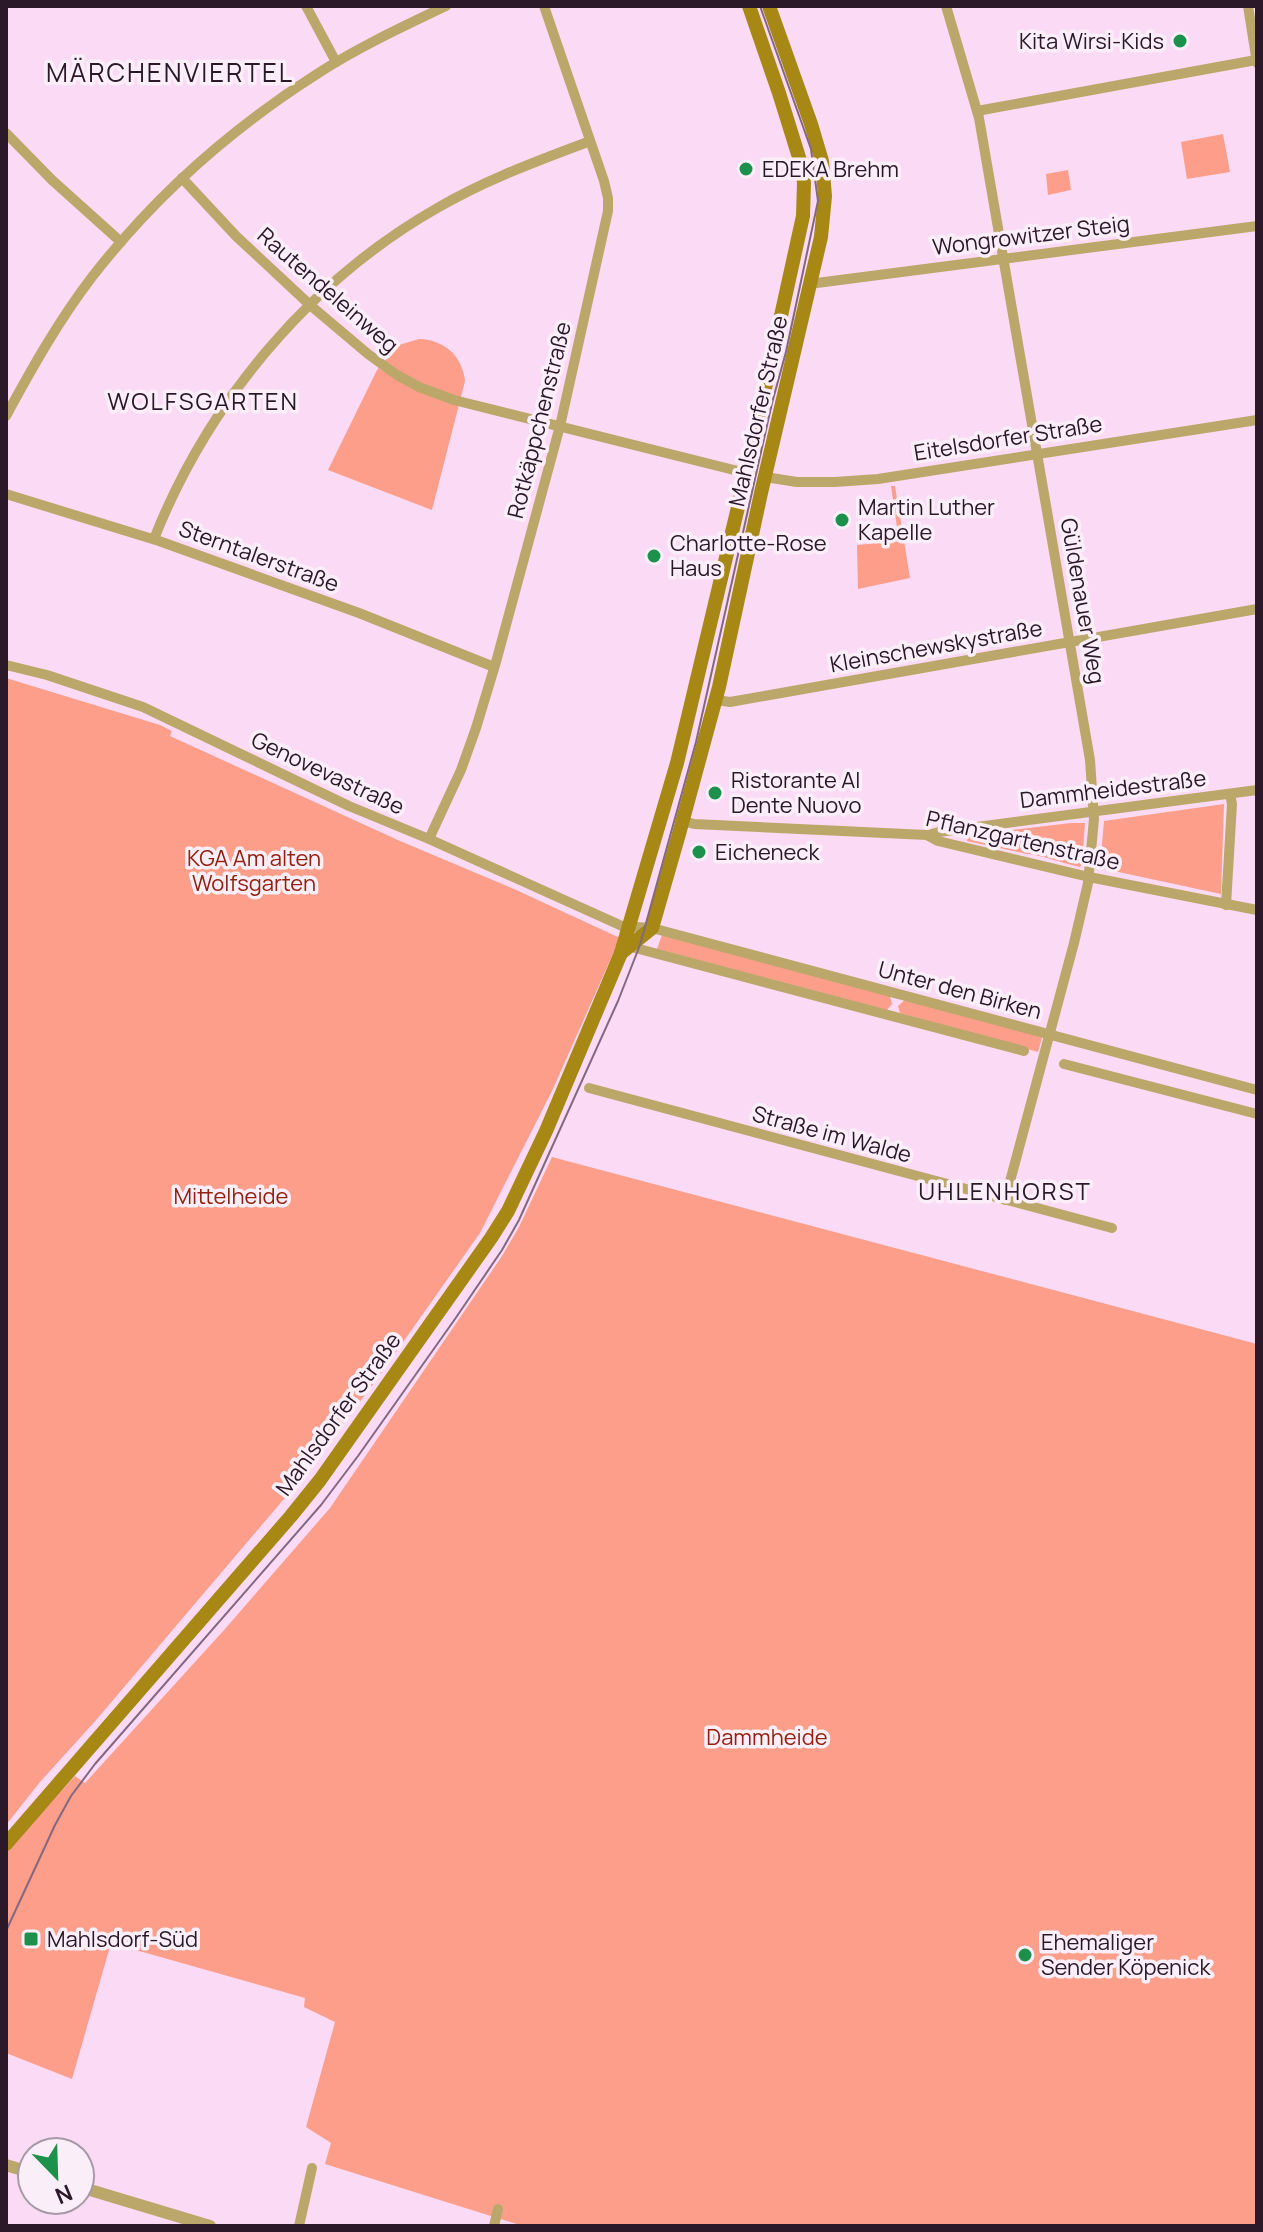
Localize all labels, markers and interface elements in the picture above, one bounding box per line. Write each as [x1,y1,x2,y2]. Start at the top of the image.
place label: Kita Wirsi-Kids [1019,26,1164,56]
marker: Kita Wirsi-Kids [1171,32,1189,50]
district label: MÄRCHENVIERTEL [46,54,294,90]
place label: EDEKA Brehm [762,154,899,184]
marker: EDEKA Brehm [737,160,755,178]
street label: Wongrowitzer Steig [931,208,1131,262]
street label: Rautendeleinweg [251,220,405,360]
street label: Mahlsdorfer Straße [721,312,795,509]
street label: Rotkäppchenstraße [500,318,578,522]
district label: WOLFSGARTEN [107,384,299,417]
street label: Eitelsdorfer Straße [912,408,1104,468]
place label: Martin Luther Kapelle [858,492,995,547]
marker: Martin Luther Kapelle [833,511,851,529]
street label: Sterntalerstraße [175,513,343,599]
street label: Güldenauer Weg [1054,516,1112,686]
place label: Charlotte-Rose Haus [670,528,827,583]
marker: Charlotte-Rose Haus [645,547,663,565]
street label: Kleinschewskystraße [827,613,1045,679]
street label: Genovevastraße [247,724,410,822]
street label: Dammheidestraße [1018,763,1208,815]
place label: Ristorante Al Dente Nuovo [731,765,861,820]
marker: Ristorante Al Dente Nuovo [706,784,724,802]
street label: Pflanzgartenstraße [923,803,1123,877]
place label: Eicheneck [715,837,820,867]
park label: KGA Am alten Wolfsgarten [187,843,321,898]
marker: Eicheneck [690,843,708,861]
street label: Unter den Birken [875,954,1045,1026]
street label: Straße im Walde [749,1098,915,1170]
district label: UHLENHORST [918,1174,1092,1207]
park label: Mittelheide [174,1181,289,1211]
street label: Mahlsdorfer Straße [269,1326,408,1502]
park label: Dammheide [706,1722,828,1752]
place label: Mahlsdorf-Süd [47,1924,198,1954]
place label: Ehemaliger Sender Köpenick [1041,1927,1211,1982]
marker: Mahlsdorf-Süd [22,1930,40,1948]
marker: Ehemaliger Sender Köpenick [1016,1946,1034,1964]
north arrow [16,2136,96,2216]
text: N [51,2178,77,2211]

